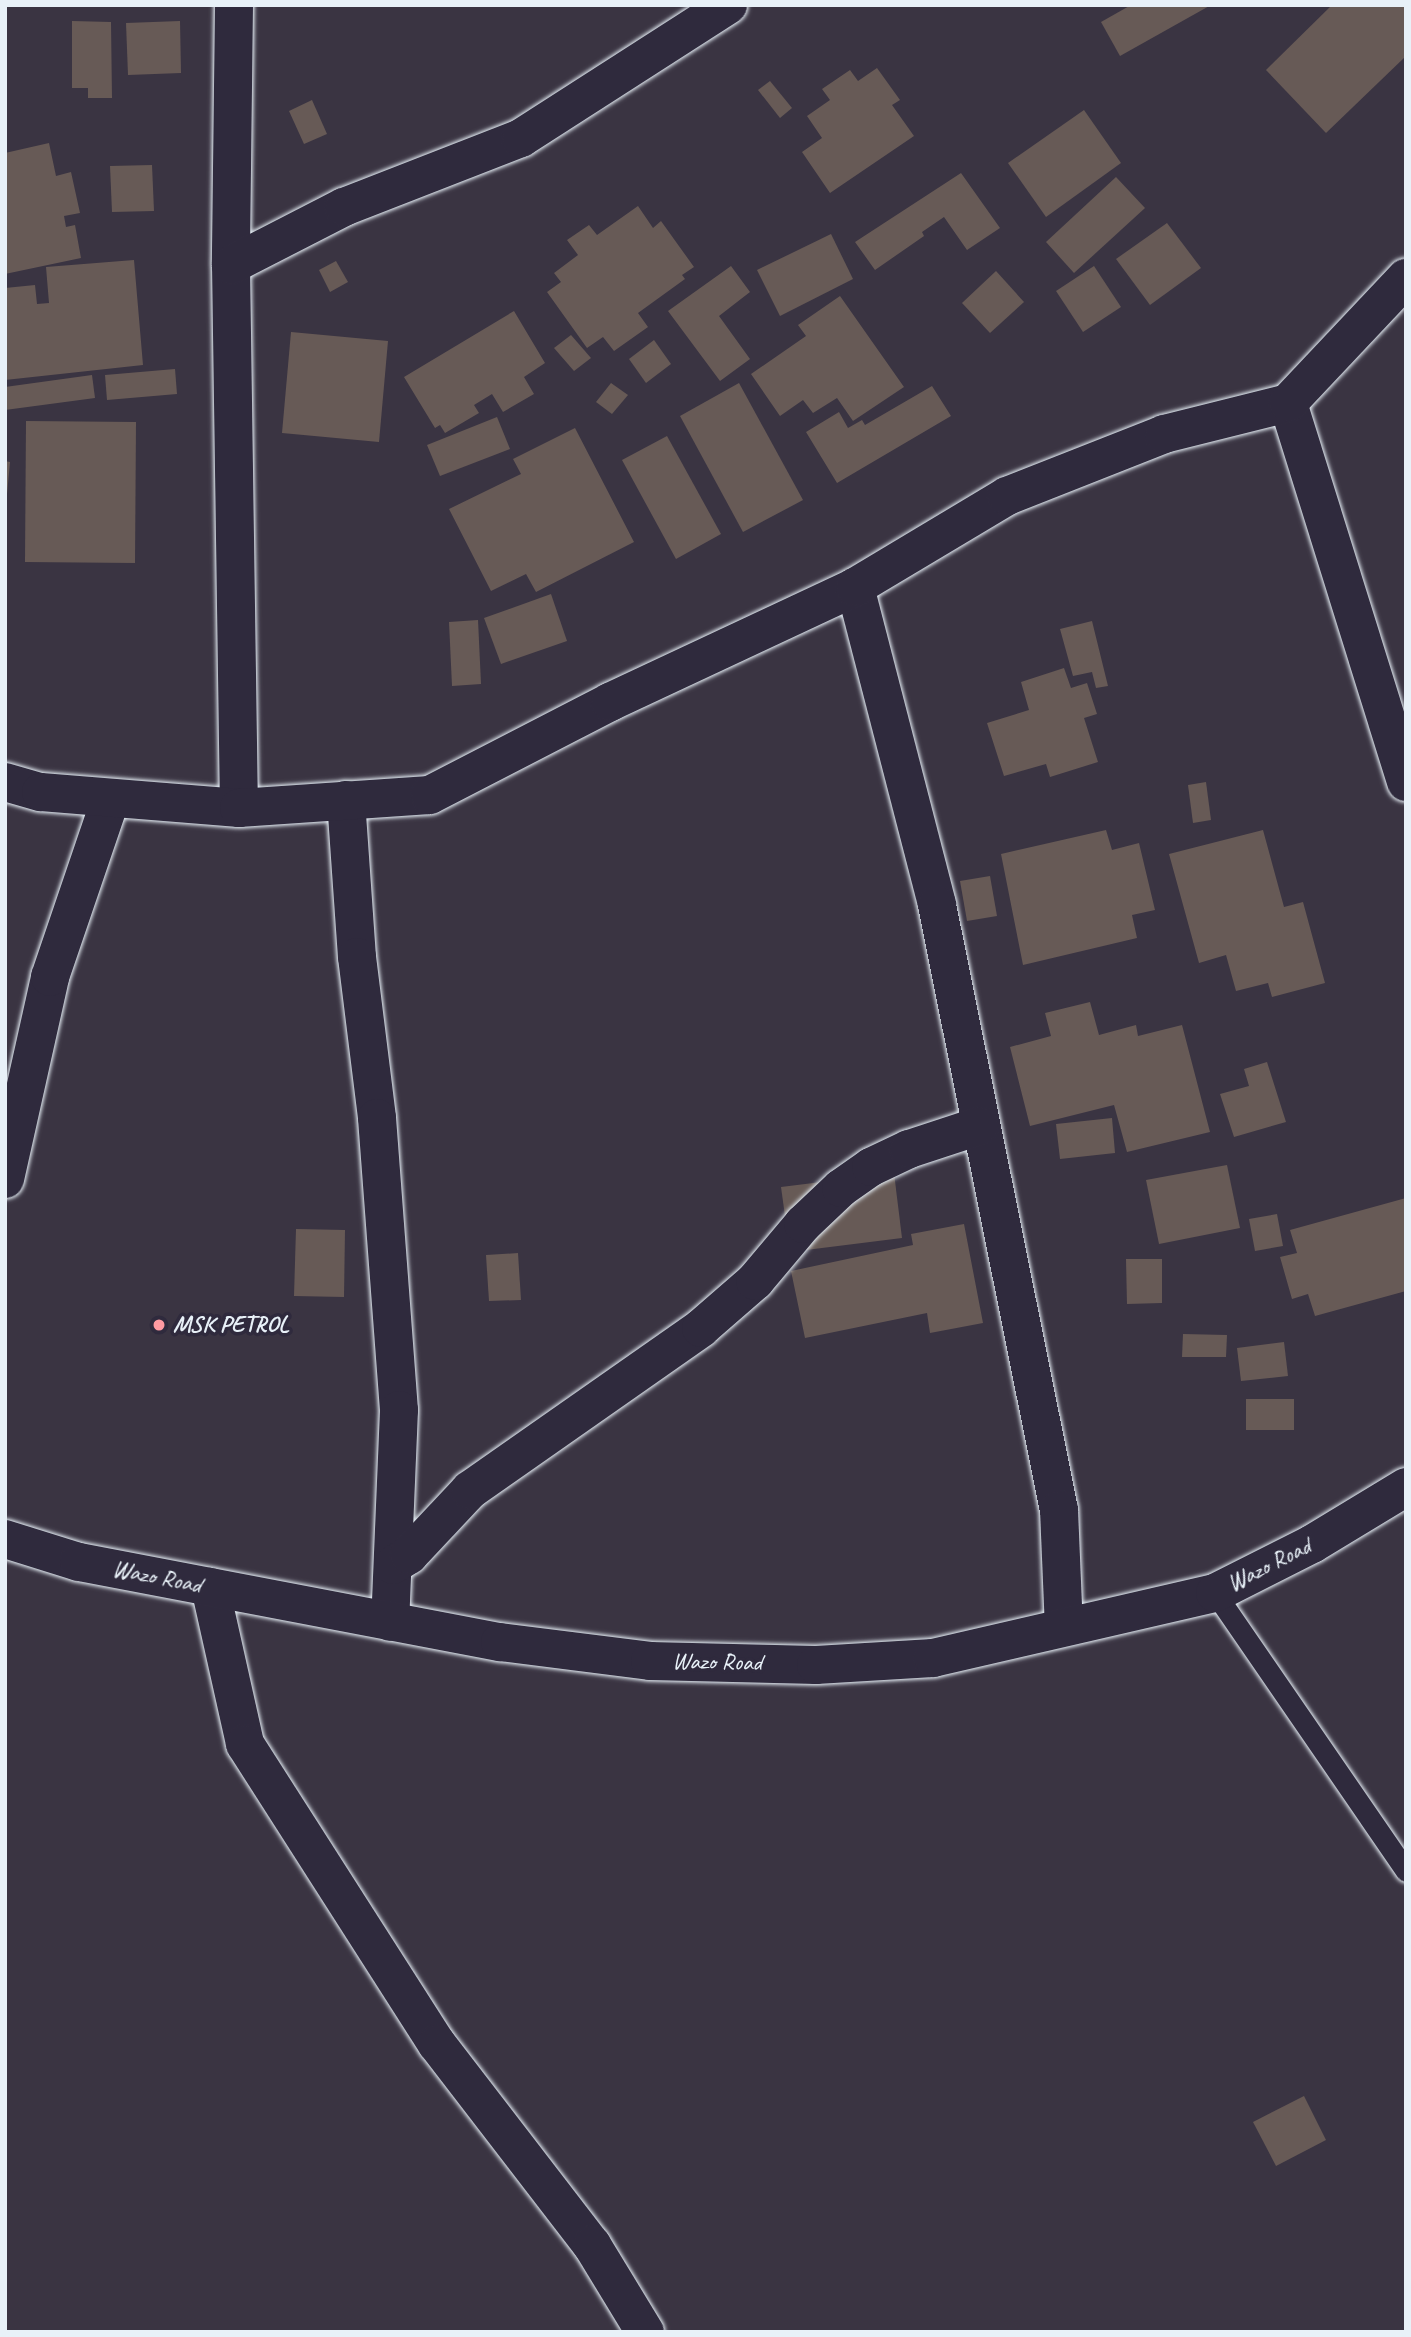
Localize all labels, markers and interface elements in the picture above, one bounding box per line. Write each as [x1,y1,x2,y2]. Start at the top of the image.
place label: MSK PETROL [173,1311,288,1339]
marker: MSK PETROL [151,1317,167,1333]
street label: Wazo Road [1222,1532,1316,1598]
street label: Wazo Road [110,1554,204,1600]
street label: Wazo Road [672,1647,762,1677]

